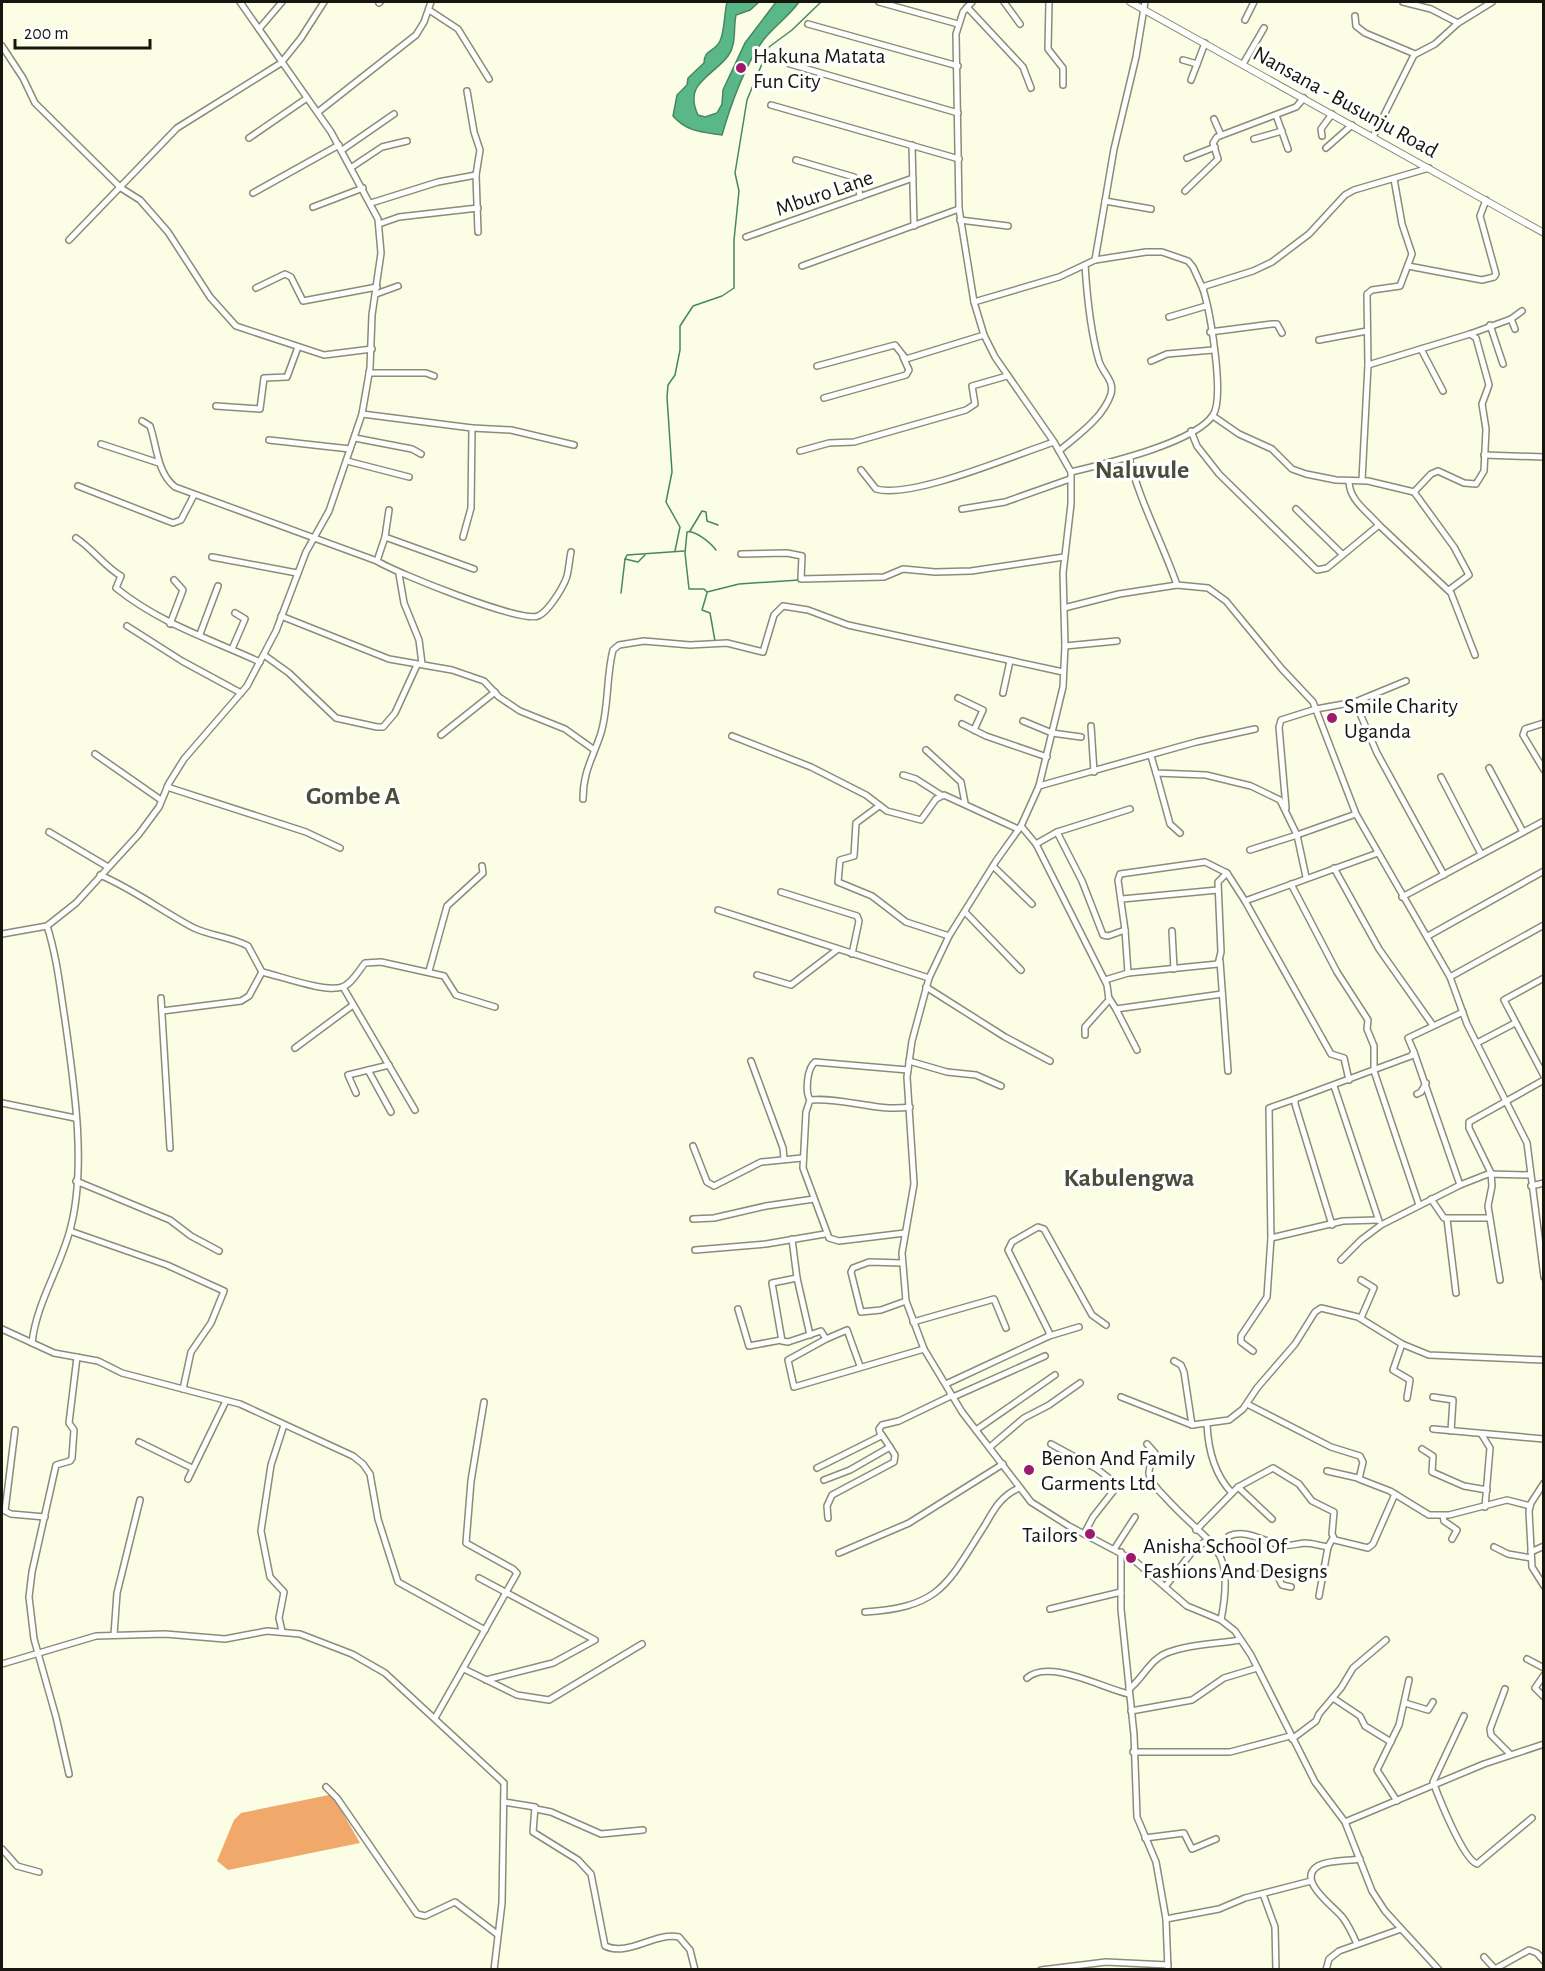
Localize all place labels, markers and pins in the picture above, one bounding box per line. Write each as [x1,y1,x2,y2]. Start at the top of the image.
place label: Hakuna Matata Fun City [753,45,886,92]
marker: Hakuna Matata Fun City [734,61,748,75]
place label: Smile Charity Uganda [1344,695,1459,742]
marker: Smile Charity Uganda [1325,711,1339,725]
place label: Benon And Family Garments Ltd [1041,1447,1196,1494]
marker: Benon And Family Garments Ltd [1022,1463,1036,1477]
place label: Tailors [1022,1524,1078,1546]
marker: Tailors [1083,1527,1097,1541]
place label: Anisha School Of Fashions And Designs [1143,1535,1328,1582]
marker: Anisha School Of Fashions And Designs [1124,1551,1138,1565]

